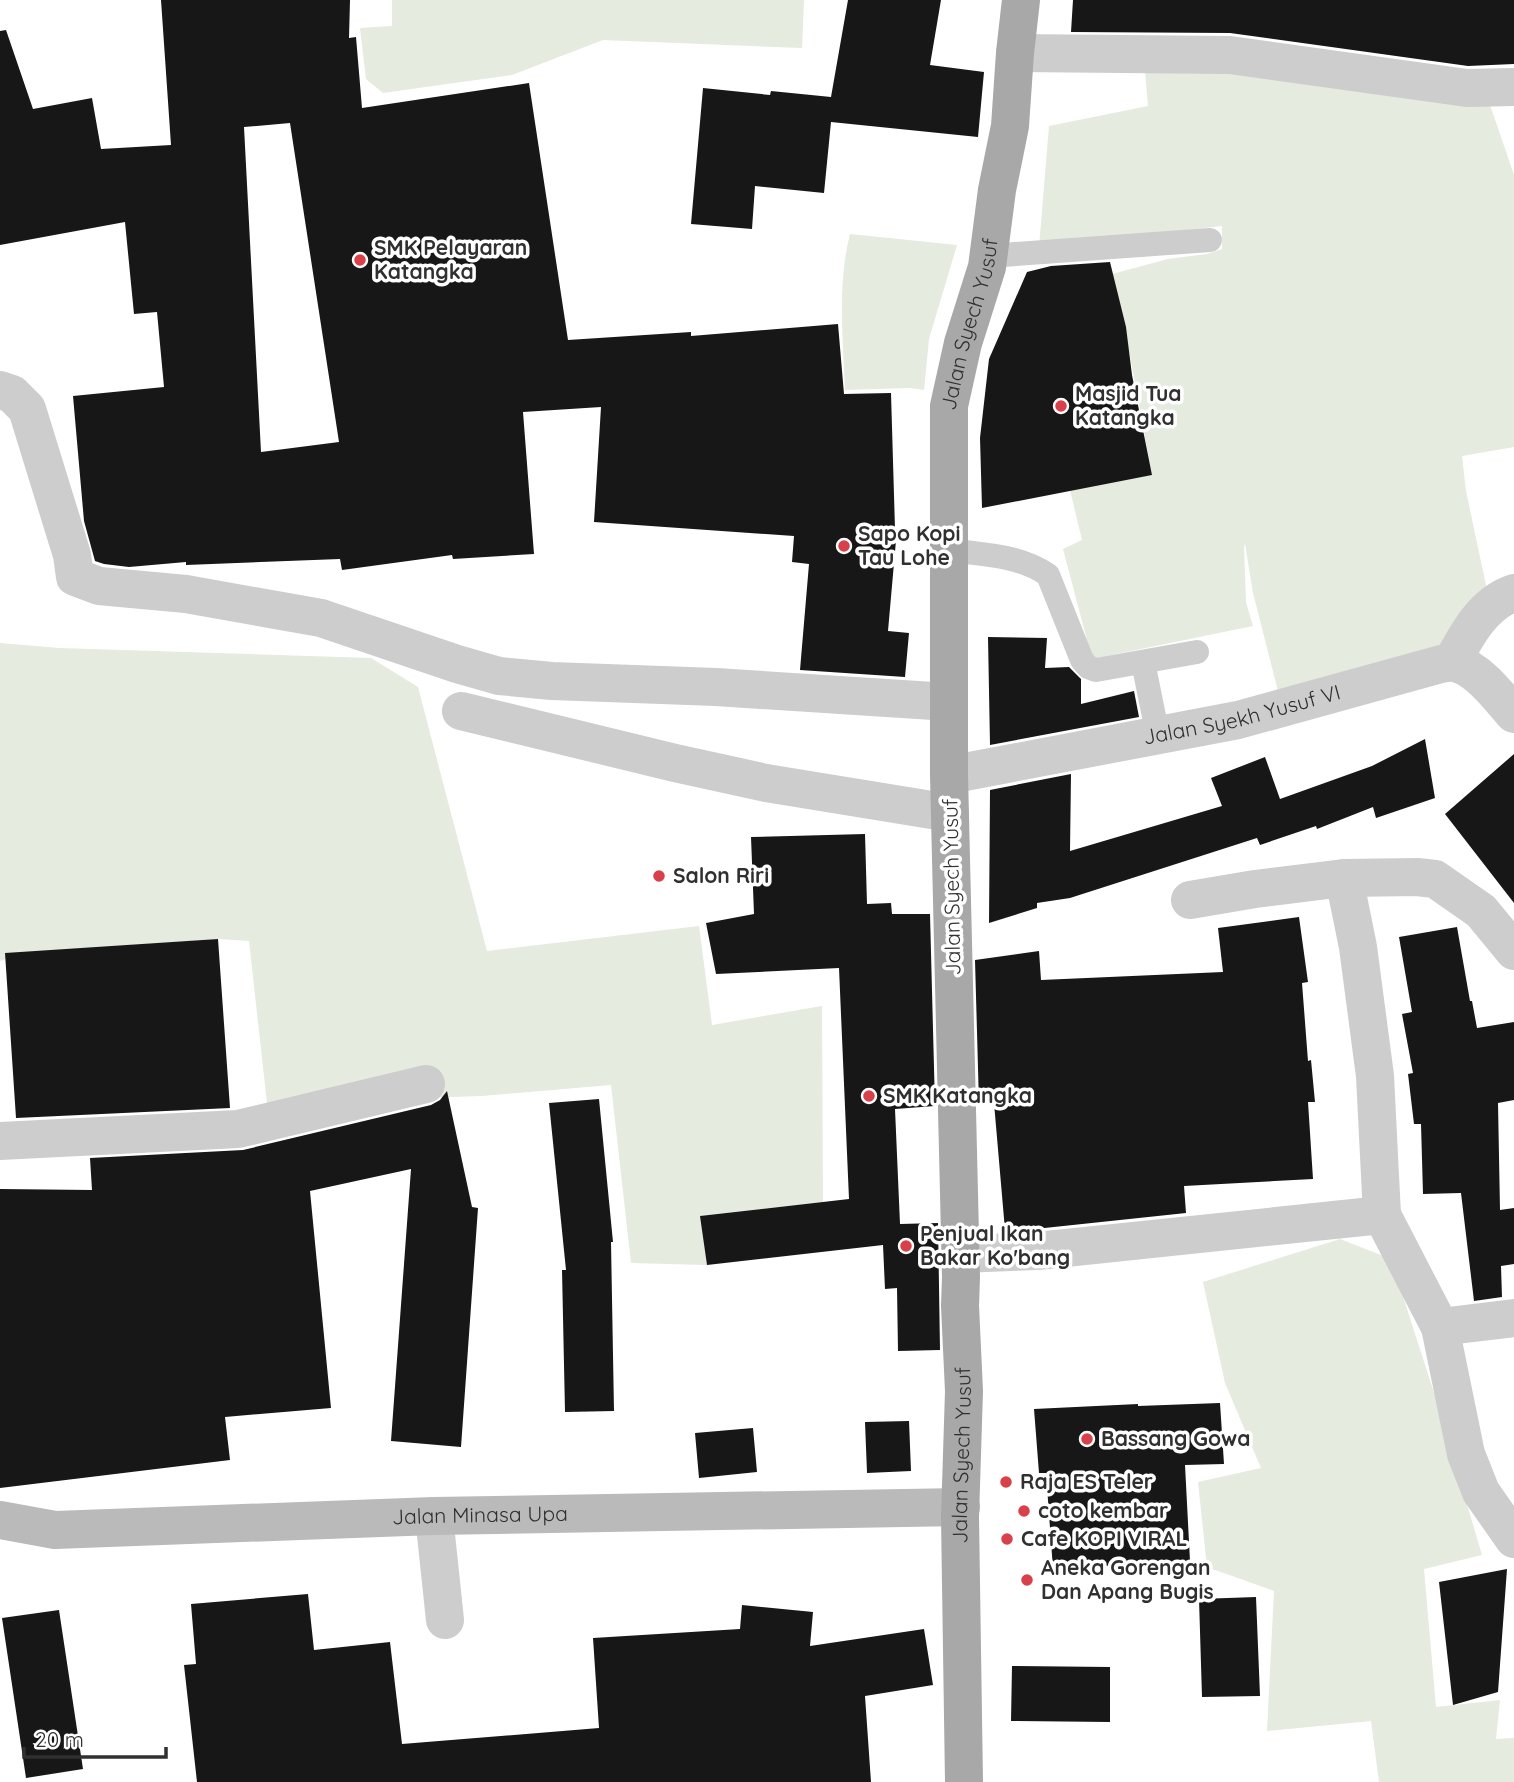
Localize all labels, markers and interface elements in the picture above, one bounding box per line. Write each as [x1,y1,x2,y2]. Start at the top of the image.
place label: SMK Pelayaran Katangka [374,234,527,284]
street label: Jalan Syech Yusuf [935,236,1003,412]
marker: SMK Pelayaran Katangka [352,252,368,268]
place label: Masjid Tua Katangka [1075,380,1181,430]
marker: Masjid Tua Katangka [1053,398,1069,414]
place label: Sapo Kopi Tau Lohe [858,520,960,570]
marker: Sapo Kopi Tau Lohe [836,538,852,554]
street label: Jalan Syekh Yusuf VI [1141,678,1343,750]
street label: Jalan Syech Yusuf [936,798,966,976]
place label: Salon Riri [673,862,769,888]
marker: Salon Riri [651,868,667,884]
place label: SMK Katangka [883,1082,1032,1108]
marker: SMK Katangka [861,1088,877,1104]
place label: Penjual Ikan Bakar Ko'bang [920,1220,1070,1270]
marker: Penjual Ikan Bakar Ko'bang [898,1238,914,1254]
street label: Jalan Syech Yusuf [946,1366,976,1544]
place label: Bassang Gowa [1101,1425,1250,1451]
marker: Bassang Gowa [1079,1431,1095,1447]
place label: Raja ES Teler [1020,1468,1153,1494]
marker: Raja ES Teler [998,1474,1014,1490]
place label: coto kembar [1038,1497,1168,1523]
street label: Jalan Minasa Upa [391,1500,568,1530]
marker: coto kembar [1016,1503,1032,1519]
place label: Cafe KOPI VIRAL [1021,1525,1187,1551]
marker: Cafe KOPI VIRAL [999,1531,1015,1547]
place label: Aneka Gorengan Dan Apang Bugis [1041,1554,1214,1604]
marker: Aneka Gorengan Dan Apang Bugis [1019,1572,1035,1588]
scale bar [24,1716,166,1760]
text: 20 m [35,1726,84,1752]

